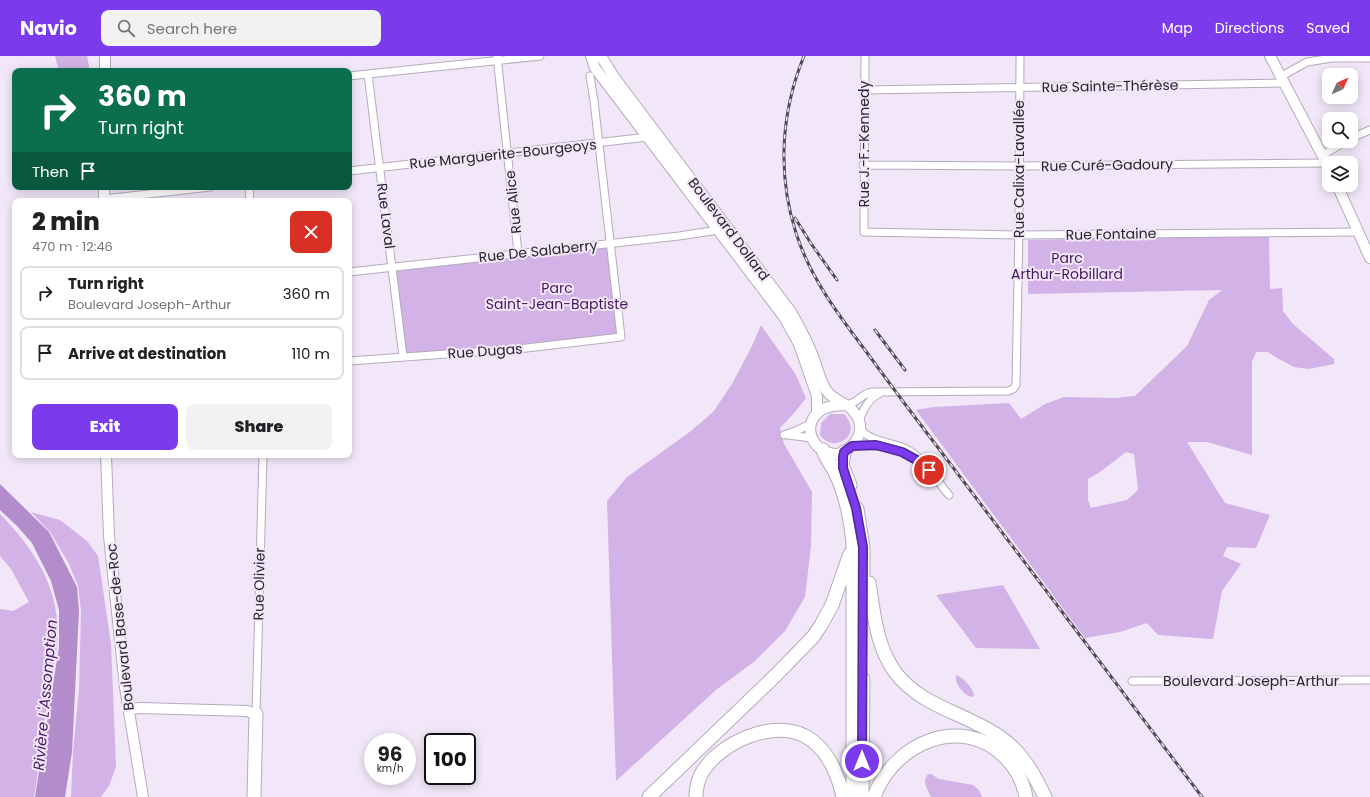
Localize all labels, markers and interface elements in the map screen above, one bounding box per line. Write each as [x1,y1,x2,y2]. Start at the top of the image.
search box [101,10,381,46]
text: Navio [20,15,77,42]
icon: search [115,17,137,39]
text: Search here [147,18,237,39]
text: Map [1162,18,1193,38]
text: Directions [1215,18,1284,38]
text: Saved [1306,18,1350,38]
north arrow [1322,68,1358,104]
map controls [1322,68,1358,192]
street label: Rue Sainte-Thérèse [1042,75,1179,97]
text: 360 m [98,77,187,116]
street label: Rue J.-F.-Kennedy [854,81,874,207]
icon: right [32,84,84,136]
street label: Rue Calixa-Lavallée [1009,100,1029,238]
button: search [1322,112,1358,148]
text: Turn right [98,115,184,140]
street label: Rue Marguerite-Bourgeoys [409,134,597,174]
street label: Rue Curé-Gadoury [1041,154,1173,176]
button: layers [1322,156,1358,192]
icon: arrive [77,160,99,182]
text: Then [32,161,69,182]
street label: Rue Alice [500,169,526,235]
street label: Boulevard Dollard [684,173,774,285]
street label: Rue Laval [372,182,400,250]
text: 2 min [32,205,100,238]
button: close [290,211,332,253]
street label: Rue Fontaine [1066,223,1157,245]
street label: Rue De Salaberry [478,235,598,267]
text: 470 m · 12:46 [32,237,113,256]
park label: Parc Arthur-Robillard [1011,248,1123,284]
text: Turn right [68,273,144,294]
park label: Parc Saint-Jean-Baptiste [486,278,628,314]
icon: right [34,282,56,304]
text: 360 m [283,283,330,304]
text: Boulevard Joseph-Arthur [68,295,231,314]
street label: Rue Dugas [447,338,523,364]
icon: arrive [34,342,56,364]
text: Arrive at destination [68,343,226,364]
text: 110 m [292,343,330,364]
button: Exit [32,404,178,450]
button: Share [186,404,332,450]
pin [912,453,946,487]
icon: arrive [918,459,940,481]
street label: Boulevard Base-de-Roc [101,542,139,712]
street label: Rue Olivier [248,547,270,621]
water label: Rivière L'Assomption [28,618,62,772]
street label: Boulevard Joseph-Arthur [1163,671,1339,691]
speed limit sign: 100 [424,733,476,785]
text: 96 [377,740,403,768]
position arrow [841,740,883,782]
text: km/h [377,761,403,776]

